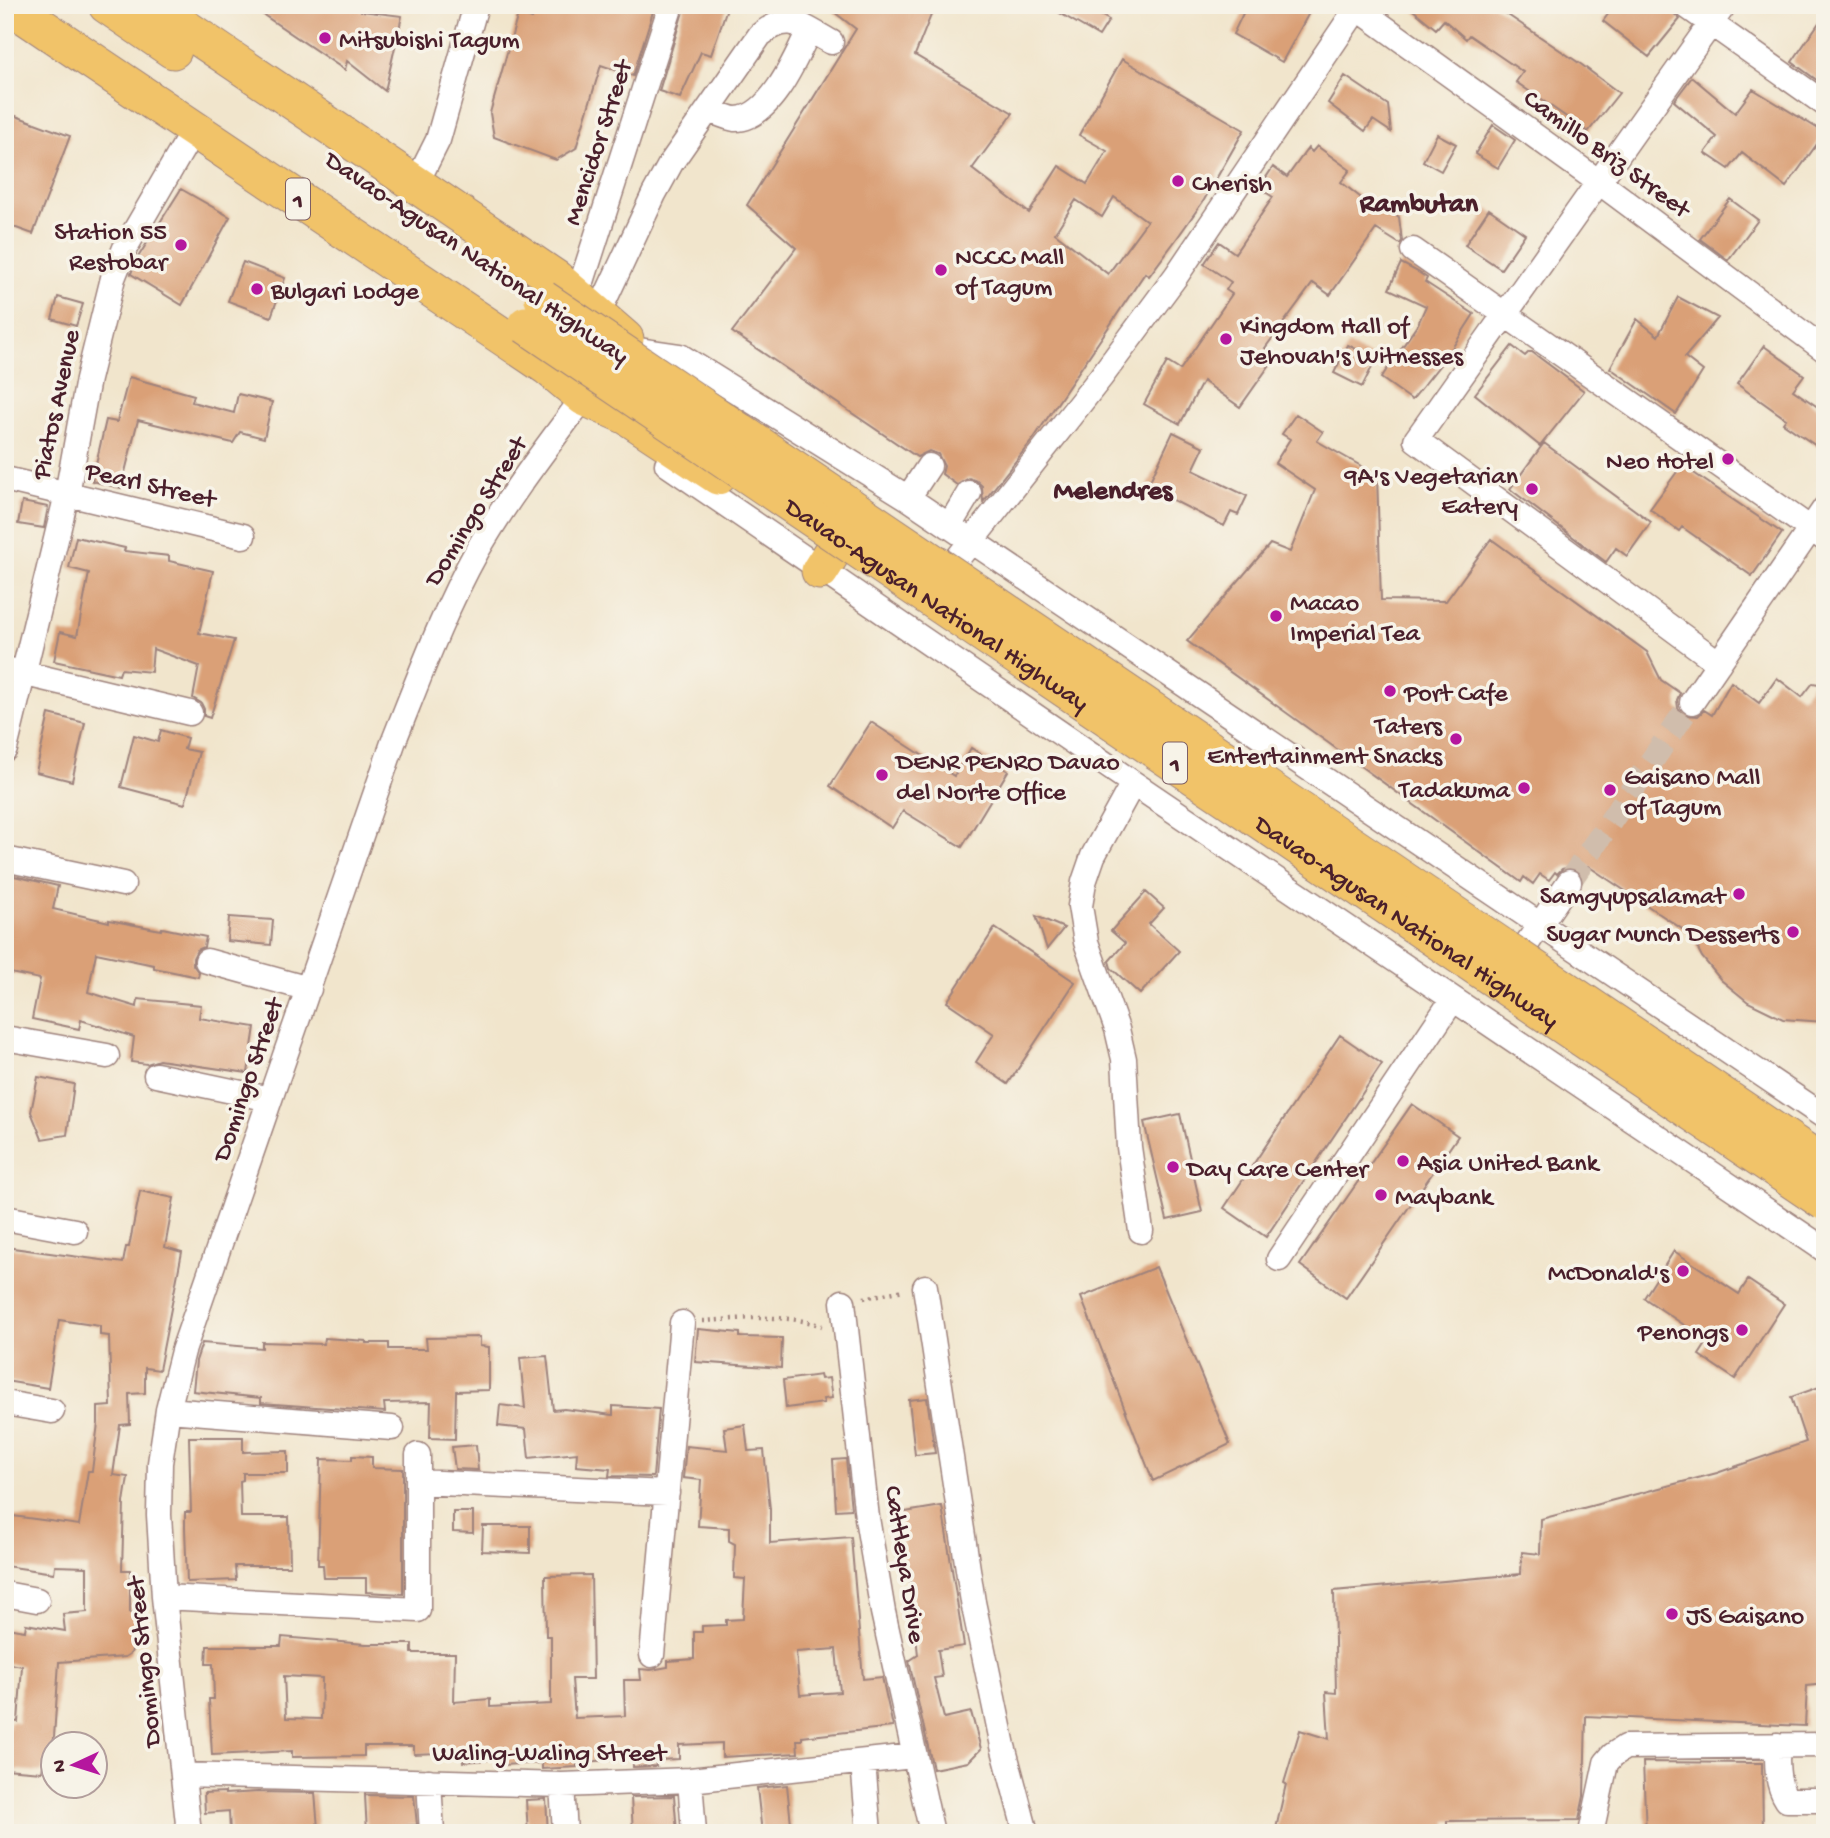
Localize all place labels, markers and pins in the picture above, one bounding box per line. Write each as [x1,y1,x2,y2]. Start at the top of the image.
place label: Mitsubishi Tagum [339,27,520,58]
marker: Mitsubishi Tagum [317,30,333,46]
place label: Cherish [1192,170,1272,201]
marker: Cherish [1170,173,1186,189]
place label: Station 55 Restobar [54,219,170,280]
marker: Station 55 Restobar [173,237,189,253]
place label: NCCC Mall of Tagum [955,244,1064,305]
marker: NCCC Mall of Tagum [933,262,949,278]
place label: Bulgari Lodge [270,278,419,309]
marker: Bulgari Lodge [249,281,265,297]
place label: Kingdom Hall of Jehovah's Witnesses [1240,313,1465,374]
marker: Kingdom Hall of Jehovah's Witnesses [1218,331,1234,347]
place label: Neo Hotel [1606,448,1714,479]
marker: Neo Hotel [1720,451,1736,467]
place label: 9A's Vegetarian Eatery [1344,463,1519,524]
marker: 9A's Vegetarian Eatery [1524,481,1540,497]
place label: Macao Imperial Tea [1290,590,1422,651]
marker: Macao Imperial Tea [1268,608,1284,624]
place label: Port Cafe [1403,680,1508,711]
marker: Port Cafe [1382,683,1398,699]
place label: Taters Entertainment Snacks [1207,713,1443,774]
marker: Taters Entertainment Snacks [1448,731,1464,747]
place label: DENR PENRO Davao del Norte Office [894,749,1120,810]
place label: Gaisano Mall of Tagum [1624,764,1760,825]
marker: DENR PENRO Davao del Norte Office [874,767,890,783]
place label: Tadakuma [1397,777,1512,808]
marker: Tadakuma [1516,780,1532,796]
marker: Gaisano Mall of Tagum [1602,782,1618,798]
place label: Samgyupsalamat [1540,883,1727,914]
marker: Samgyupsalamat [1731,886,1747,902]
place label: Sugar Munch Desserts [1546,921,1780,952]
marker: Sugar Munch Desserts [1785,924,1801,940]
place label: Asia United Bank [1417,1150,1601,1181]
marker: Asia United Bank [1395,1153,1411,1169]
place label: Day Care Center [1185,1156,1371,1187]
marker: Day Care Center [1165,1159,1181,1175]
place label: Maybank [1395,1184,1495,1215]
marker: Maybank [1373,1187,1389,1203]
place label: McDonald's [1548,1260,1670,1291]
marker: McDonald's [1675,1263,1691,1279]
place label: Penongs [1637,1319,1729,1350]
marker: Penongs [1734,1322,1750,1338]
place label: JS Gaisano [1686,1603,1804,1634]
marker: JS Gaisano [1664,1606,1680,1622]

